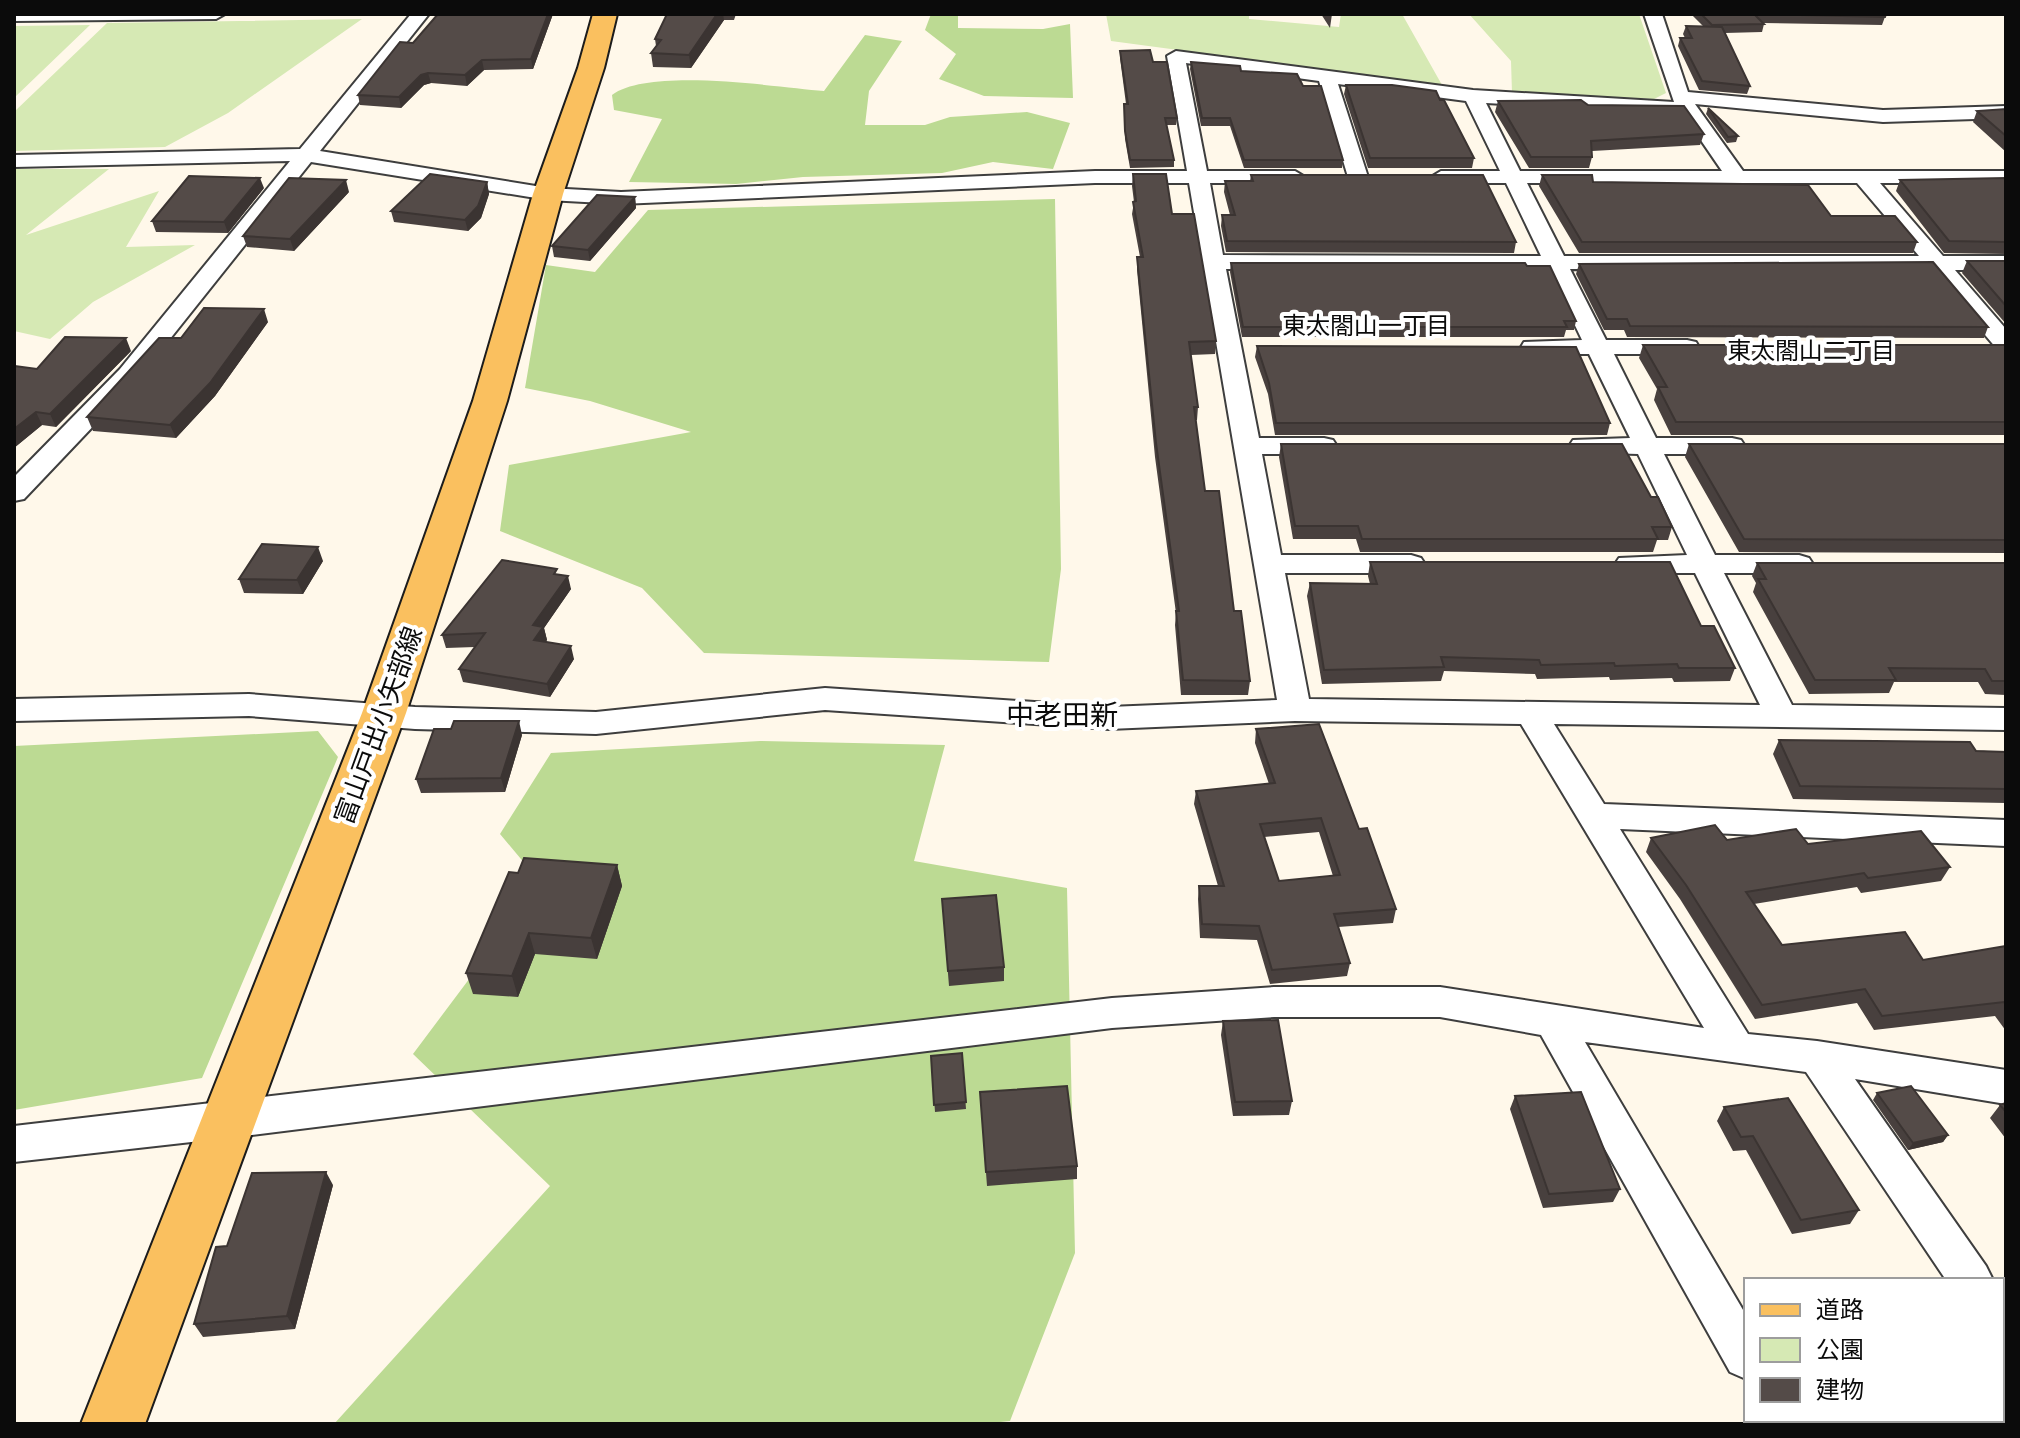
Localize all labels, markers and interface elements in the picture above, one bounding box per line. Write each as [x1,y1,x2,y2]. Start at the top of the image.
district label: 東太閤山一丁目 [1282,308,1450,340]
district label: 東太閤山二丁目 [1727,333,1895,365]
street label: 富山戸出小矢部線 [325,621,429,829]
district label: 中老田新 [1006,695,1118,732]
legend [1744,1278,2004,1422]
text: 道路 [1816,1292,1864,1324]
text: 公園 [1816,1332,1864,1364]
text: 建物 [1816,1372,1864,1404]

